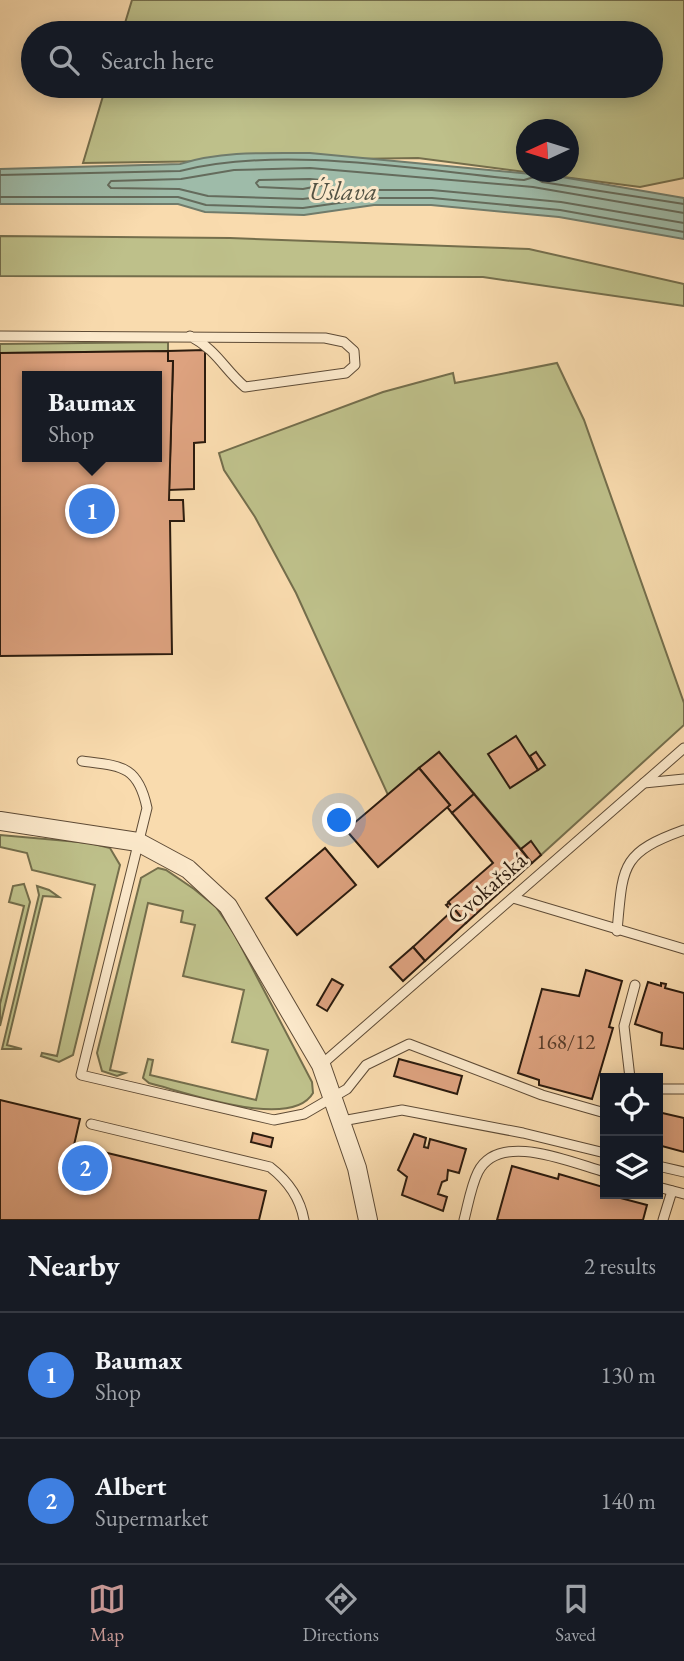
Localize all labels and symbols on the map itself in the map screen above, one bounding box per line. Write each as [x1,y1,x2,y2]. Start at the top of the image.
north arrow [516,119,579,182]
water label: Úslava [309,174,377,208]
pin: 1 [69,485,115,537]
your location [322,803,356,837]
street label: Cvokařská [440,844,533,931]
house number: 168/12 [537,1028,595,1055]
pin: 2 [62,1142,108,1194]

